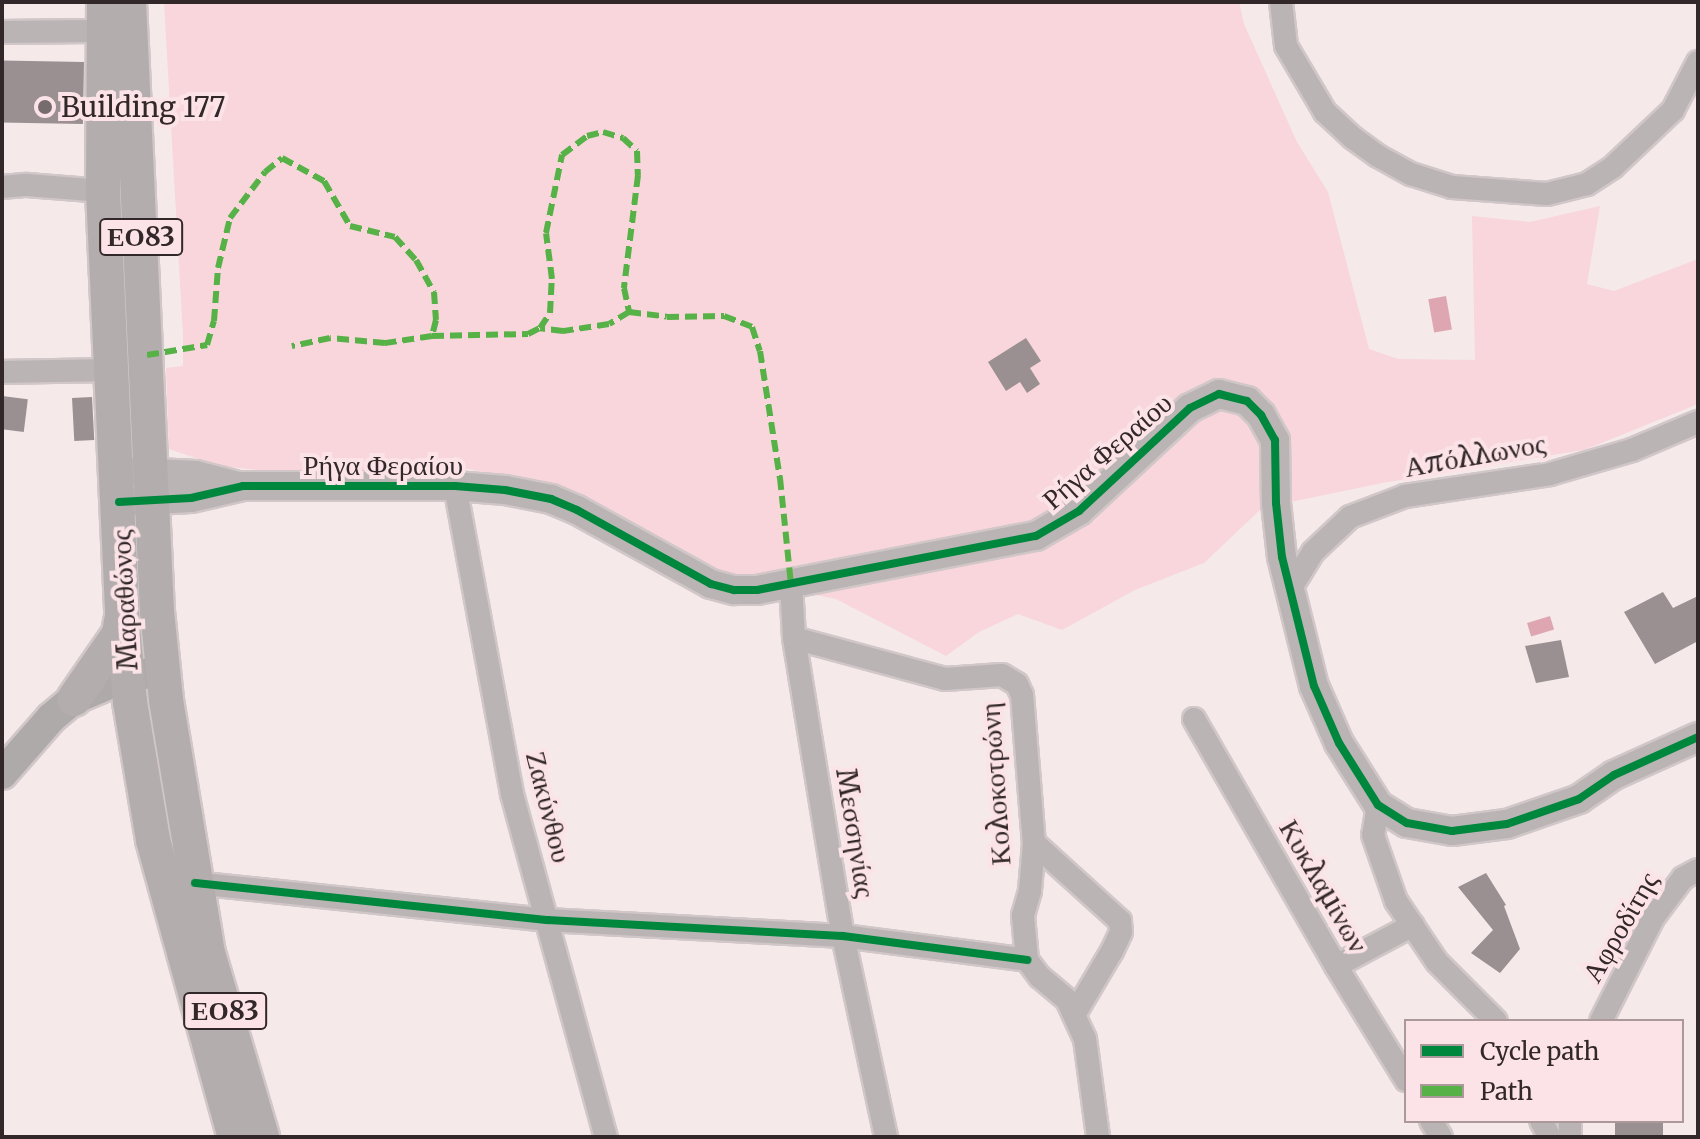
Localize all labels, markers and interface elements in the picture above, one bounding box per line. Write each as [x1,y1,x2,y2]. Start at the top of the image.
place label: Building 177 [61,90,225,124]
marker: Building 177 [36,98,54,116]
road number: ΕΟ83 [99,215,183,259]
street label: Ρήγα Φεραίου [1036,386,1178,516]
street label: Απόλλωνος [1402,426,1548,484]
street label: Ρήγα Φεραίου [303,448,463,482]
street label: Μαραθώνος [104,529,144,671]
street label: Κολοκοτρώνη [973,702,1017,866]
street label: Ζακύνθου [519,748,579,866]
street label: Μεσσηνίας [829,766,883,900]
street label: Κυκλαμίνων [1272,814,1376,958]
street label: Αφροδίτης [1575,866,1665,988]
road number: ΕΟ83 [183,989,267,1033]
legend [1404,1019,1684,1123]
text: Cycle path [1480,1036,1599,1067]
text: Path [1480,1076,1533,1107]

